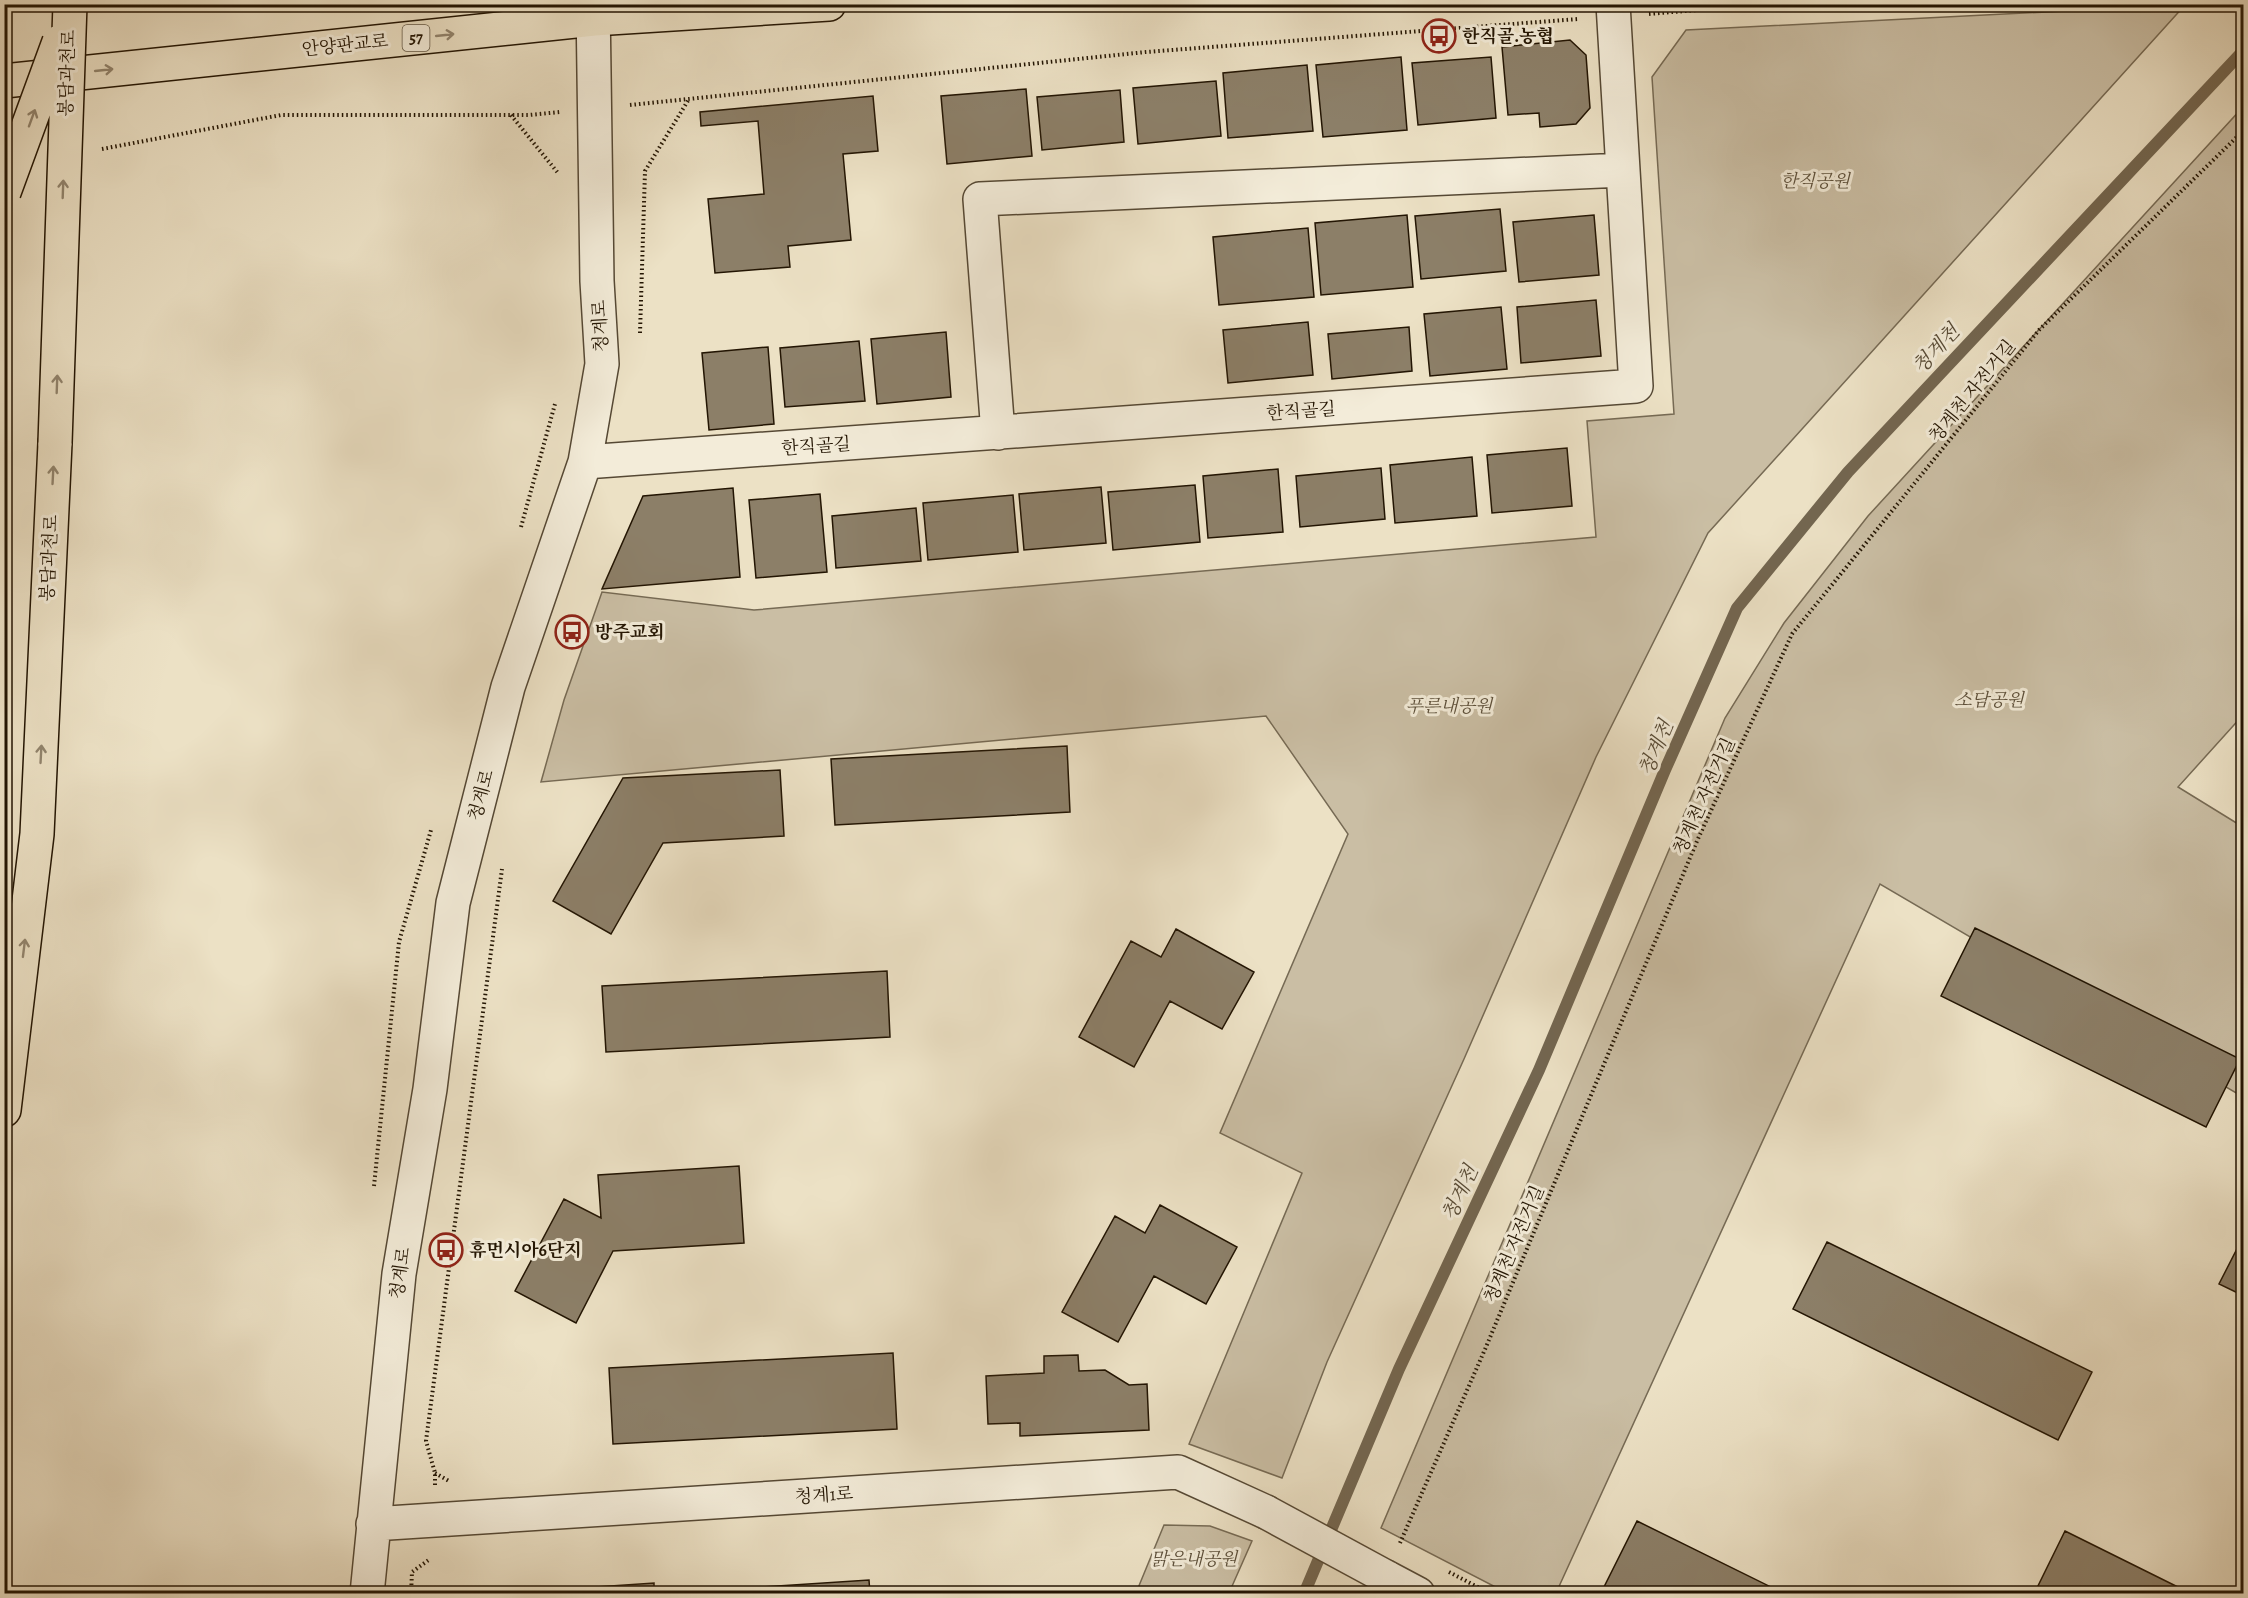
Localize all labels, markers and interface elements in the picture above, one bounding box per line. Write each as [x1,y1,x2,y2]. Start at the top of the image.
bus stop icon: 한직골.농협 [1421,18,1457,54]
place label: 한직골.농협 [1462,24,1554,48]
road number: 57 [402,25,430,51]
street label: 봉담과천로 [53,29,81,117]
street label: 안양판교로 [301,29,389,61]
one-way arrow [434,29,454,40]
one-way arrow [94,64,114,75]
one-way arrow [27,109,38,128]
park label: 한직공원 [1780,169,1851,193]
one-way arrow [58,180,69,200]
street label: 청계로 [587,299,613,353]
water label: 청계천 [1906,317,1967,379]
street label: 청계천 자전거길 [1923,335,2021,447]
one-way arrow [51,375,62,395]
street label: 한직골길 [1265,397,1337,425]
street label: 한직골길 [780,432,852,460]
one-way arrow [48,465,59,485]
street label: 봉담과천로 [35,514,63,602]
bus stop icon: 방주교회 [554,614,590,650]
place label: 방주교회 [595,620,665,644]
park label: 소담공원 [1954,688,2025,712]
park label: 푸른내공원 [1406,694,1494,718]
water label: 청계천 [1632,715,1680,780]
street label: 청계천 자전거길 [1668,734,1740,858]
one-way arrow [35,744,46,764]
street label: 청계로 [463,767,499,823]
one-way arrow [19,938,30,958]
water label: 청계천 [1436,1160,1485,1225]
street label: 청계천 자전거길 [1478,1182,1550,1306]
bus stop icon: 휴먼시아6단지 [428,1232,464,1268]
place label: 휴먼시아6단지 [469,1238,582,1262]
street label: 청계로 [384,1245,416,1301]
street label: 청계1로 [794,1481,854,1509]
park label: 맑은내공원 [1151,1547,1239,1571]

